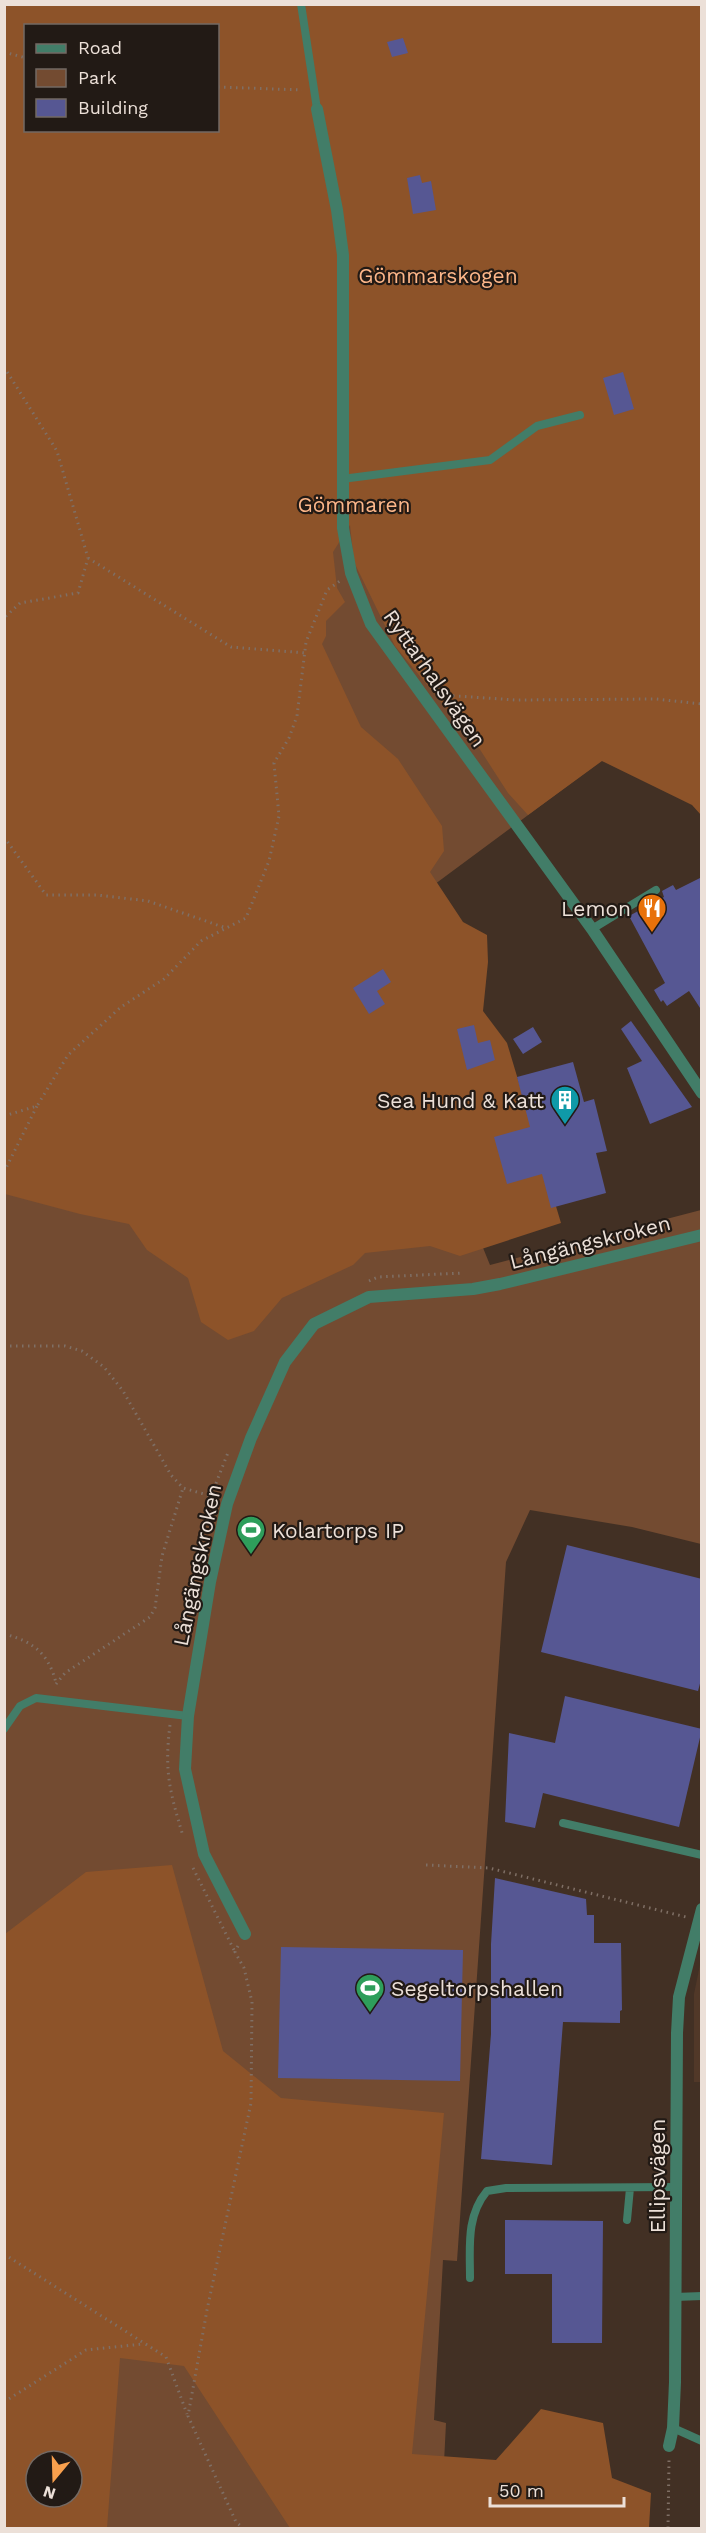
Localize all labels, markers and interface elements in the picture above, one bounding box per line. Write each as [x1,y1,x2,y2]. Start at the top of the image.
legend [24,24,219,132]
text: Road [78,37,122,58]
text: Park [78,67,117,88]
text: Building [78,97,148,118]
park label: Gömmarskogen [358,263,518,288]
park label: Gömmaren [297,492,411,517]
street label: Ryttarhalsvägen [378,605,492,751]
restaurant icon: Lemon [636,892,668,934]
place label: Lemon [561,896,631,921]
building icon: Sea Hund & Katt [549,1084,581,1126]
place label: Sea Hund & Katt [377,1088,544,1113]
street label: Långängskroken [507,1210,673,1274]
street label: Långängskroken [168,1482,226,1648]
sports icon: Kolartorps IP [235,1514,267,1556]
place label: Kolartorps IP [272,1518,404,1543]
sports icon: Segeltorpshallen [354,1972,386,2014]
place label: Segeltorpshallen [391,1976,563,2001]
street label: Ellipsvägen [645,2119,670,2233]
north arrow [24,2449,84,2509]
scale bar [490,2470,624,2508]
text: 50 m [499,2480,544,2501]
text: N [41,2482,58,2504]

